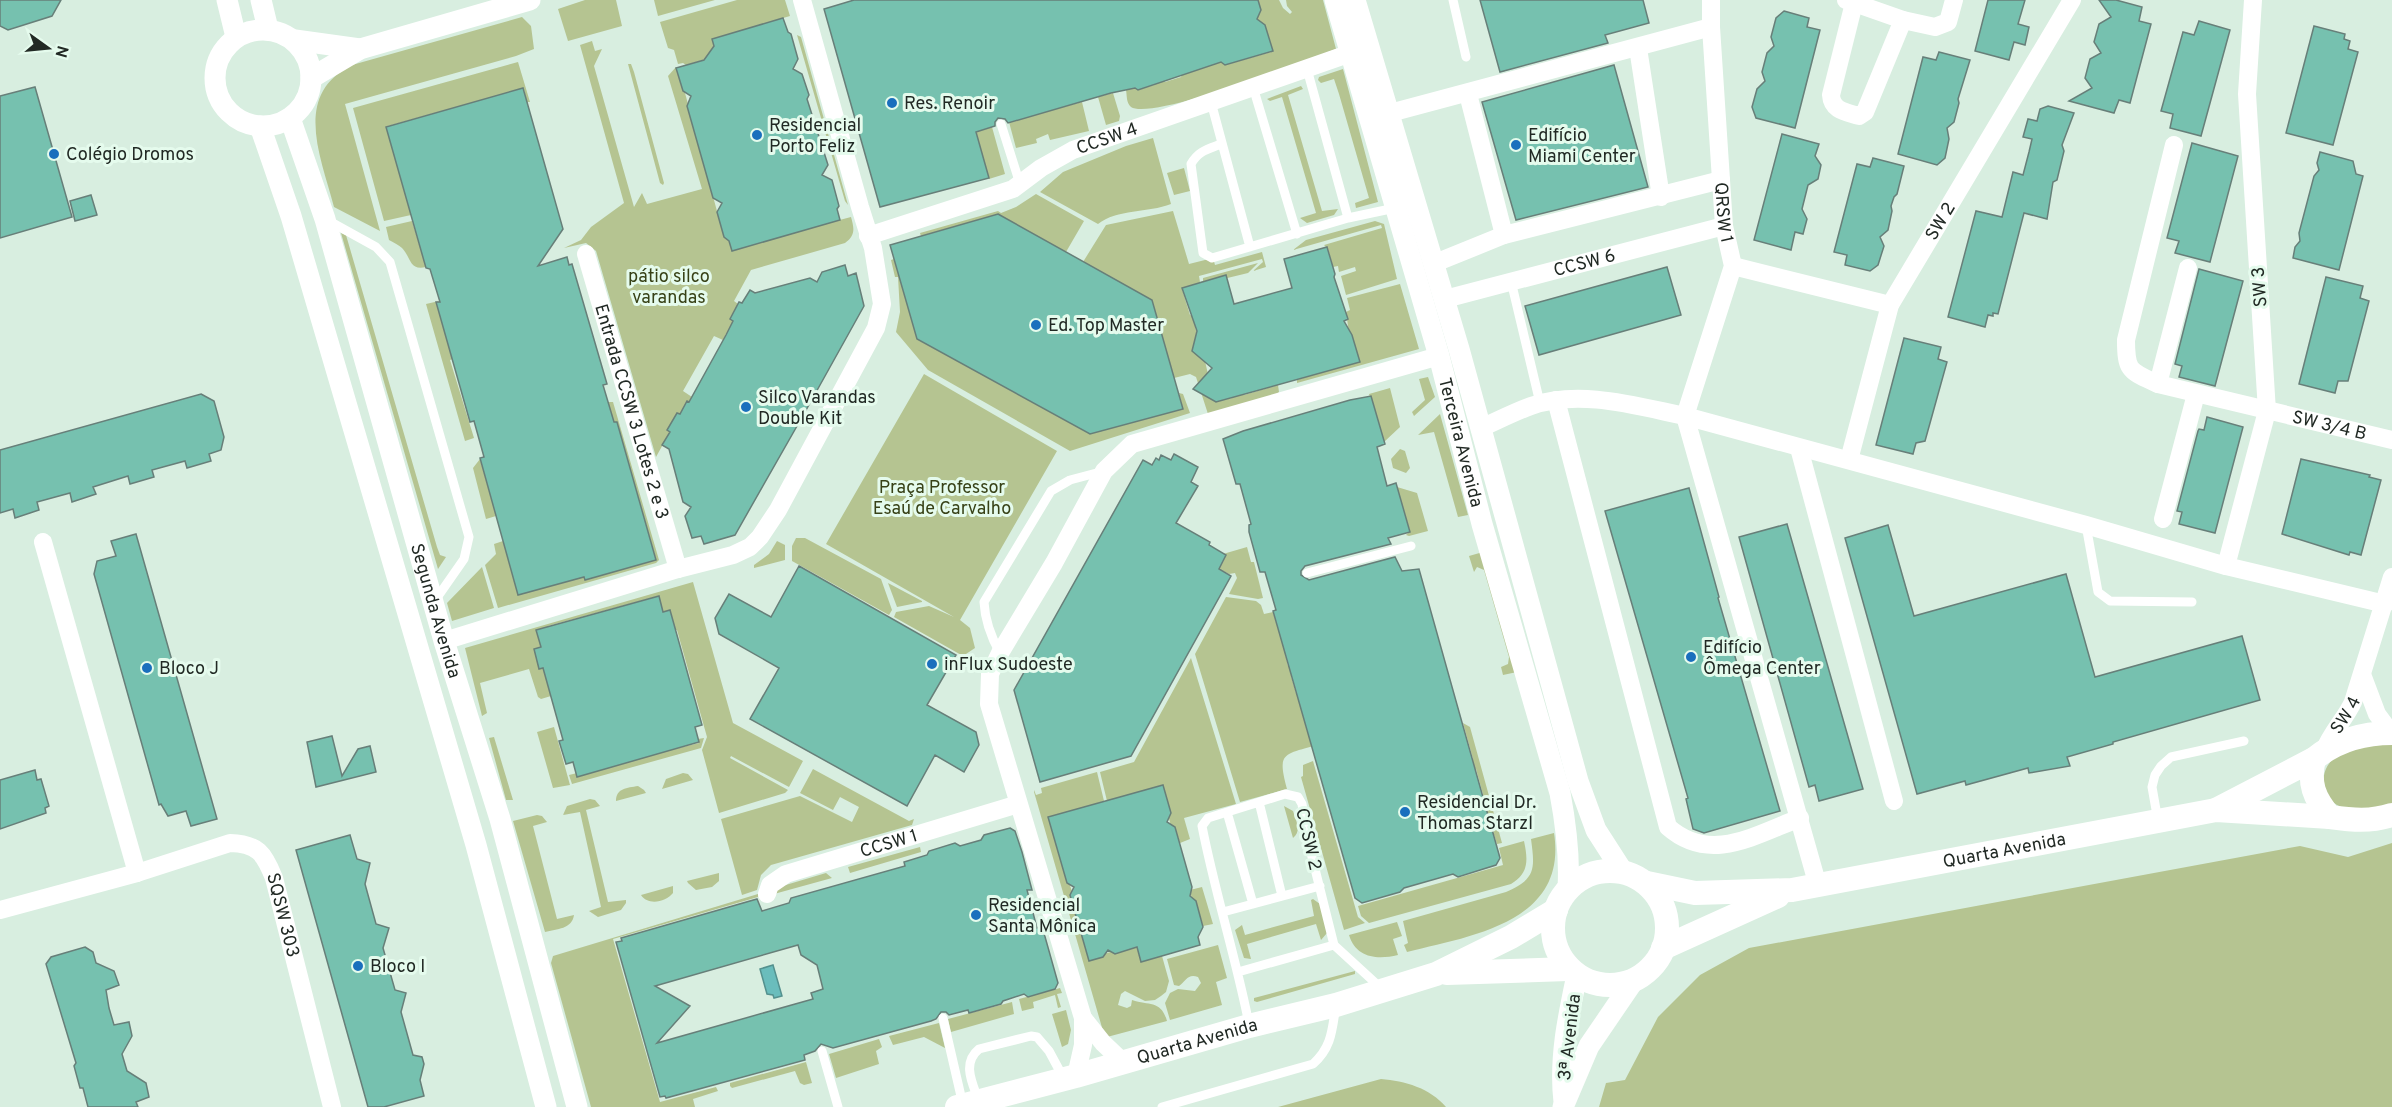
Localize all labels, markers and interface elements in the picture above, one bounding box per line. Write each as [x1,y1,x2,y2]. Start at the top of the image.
north arrow [18,18,78,78]
text: N [49,43,72,60]
place label: Res. Renoir [904,93,995,116]
marker: Res. Renoir [885,96,899,110]
place label: Residencial Porto Feliz [769,115,861,159]
street label: CCSW 4 [1074,118,1141,161]
place label: Edifício Miami Center [1528,125,1636,169]
marker: Residencial Porto Feliz [750,128,764,142]
marker: Edifício Miami Center [1509,138,1523,152]
place label: Colégio Dromos [66,144,194,167]
marker: Colégio Dromos [47,147,61,161]
street label: QRSW 1 [1708,182,1737,245]
street label: SW 2 [1921,199,1962,245]
street label: CCSW 6 [1551,245,1618,283]
park label: pátio silco varandas [628,266,710,310]
street label: SW 3 [2248,266,2273,308]
street label: Entrada CCSW 3 Lotes 2 e 3 [588,301,673,522]
place label: Ed. Top Master [1048,315,1164,338]
marker: Ed. Top Master [1029,318,1043,332]
street label: Terceira Avenida [1432,375,1487,510]
place label: Silco Varandas Double Kit [758,387,876,431]
marker: Silco Varandas Double Kit [739,400,753,414]
street label: SW 3/4 B [2290,407,2369,447]
park label: Praça Professor Esaú de Carvalho [873,477,1011,521]
street label: Segunda Avenida [404,541,465,681]
place label: Edifício Ômega Center [1703,637,1821,681]
marker: Edifício Ômega Center [1684,650,1698,664]
place label: inFlux Sudoeste [944,654,1073,677]
marker: inFlux Sudoeste [925,657,939,671]
place label: Bloco J [159,658,219,681]
marker: Bloco J [140,661,154,675]
street label: SW 4 [2326,693,2367,739]
place label: Residencial Dr. Thomas Starzl [1417,792,1536,836]
marker: Residencial Dr. Thomas Starzl [1398,805,1412,819]
street label: CCSW 2 [1289,806,1326,873]
street label: CCSW 1 [857,825,921,864]
street label: Quarta Avenida [1941,829,2068,874]
street label: SQSW 303 [260,870,304,960]
place label: Residencial Santa Mônica [988,895,1096,939]
marker: Residencial Santa Mônica [969,908,983,922]
place label: Bloco I [370,956,425,979]
marker: Bloco I [351,959,365,973]
street label: 3ª Avenida [1554,993,1587,1082]
street label: Quarta Avenida [1134,1014,1260,1071]

